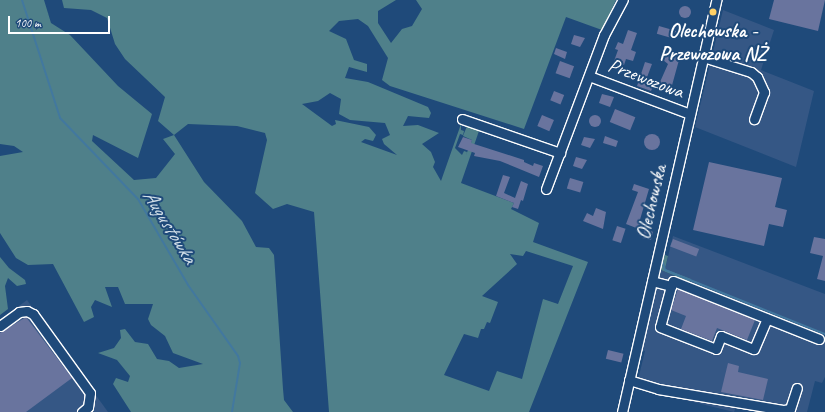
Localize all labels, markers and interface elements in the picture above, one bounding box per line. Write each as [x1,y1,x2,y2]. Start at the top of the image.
marker: Olechowska - Przewozowa NŻ [708,7,718,17]
scale bar [10,8,112,34]
text: 100 m [15,15,41,31]
place label: Olechowska - Przewozowa NŻ [659,18,767,65]
street label: Przewozowa [605,53,687,103]
street label: Olechowska [631,162,671,242]
water label: Augustówka [137,184,203,268]

